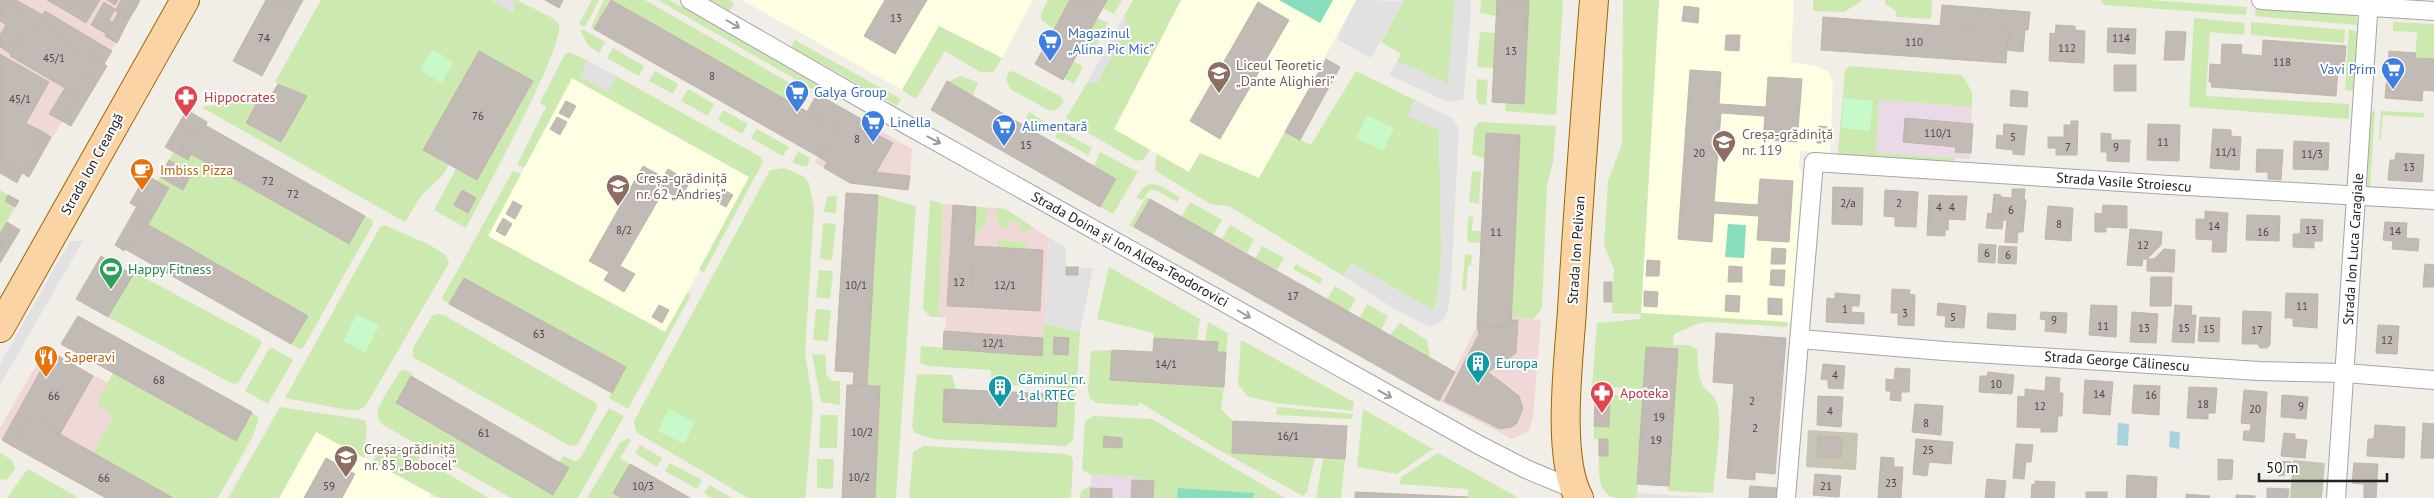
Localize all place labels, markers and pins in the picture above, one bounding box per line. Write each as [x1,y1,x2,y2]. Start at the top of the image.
place label: Magazinul „Alina Pic Mic” [1068,24,1154,58]
supermarket icon: Magazinul „Alina Pic Mic” [1037,28,1063,62]
place label: Liceul Teoretic „Dante Alighieri” [1236,56,1335,90]
supermarket icon: Vavi Prim [2380,56,2406,90]
school or university icon: Liceul Teoretic „Dante Alighieri” [1206,60,1232,94]
place label: Vavi Prim [2319,60,2376,78]
supermarket icon: Galya Group [784,79,810,113]
place label: Galya Group [814,83,887,101]
pharmacy icon: Hippocrates [173,84,199,118]
place label: Hippocrates [204,88,276,106]
supermarket icon: Linella [860,109,886,143]
place label: Linella [890,113,931,131]
supermarket icon: Alimentară [991,113,1017,147]
place label: Alimentară [1022,117,1088,135]
place label: Creșa-grădiniță nr. 119 [1742,125,1833,159]
school or university icon: Creșa-grădiniță nr. 119 [1711,129,1737,163]
cafe icon: Imbiss Pizza [129,157,155,191]
place label: Imbiss Pizza [160,161,233,179]
place label: Creșa-grădiniță nr. 62 „Andrieș” [636,169,727,203]
school or university icon: Creșa-grădiniță nr. 62 „Andrieș” [605,173,631,207]
sports icon: Happy Fitness [98,256,124,290]
place label: Happy Fitness [128,260,211,278]
restaurant icon: Saperavi [33,344,59,378]
place label: Saperavi [64,348,115,366]
building icon: Europa [1465,350,1491,384]
place label: Europa [1496,354,1538,372]
place label: Căminul nr. 1 al RTEC [1018,370,1086,404]
building icon: Căminul nr. 1 al RTEC [987,374,1013,408]
pharmacy icon: Apoteka [1589,380,1615,414]
place label: Apoteka [1620,384,1669,402]
place label: Creșa-grădiniță nr. 85 „Bobocel” [364,440,457,474]
school or university icon: Creșa-grădiniță nr. 85 „Bobocel” [333,444,359,478]

